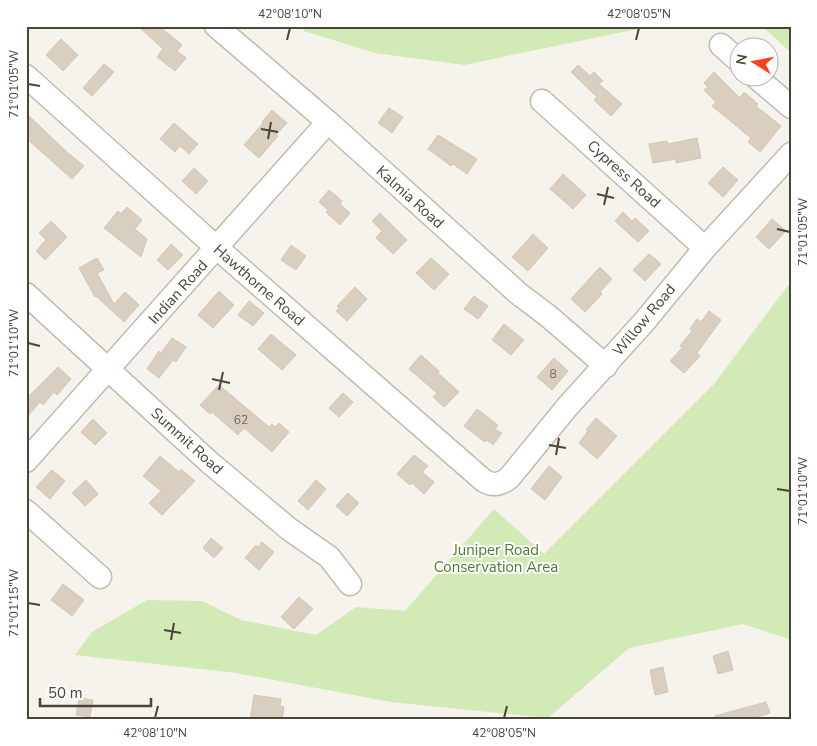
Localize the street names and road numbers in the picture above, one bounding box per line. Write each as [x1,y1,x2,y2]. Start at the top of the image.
street label: Cypress Road [583,136,665,212]
street label: Kalmia Road [372,161,448,233]
street label: Hawthorne Road [209,240,309,330]
street label: Indian Road [144,256,212,328]
street label: Willow Road [608,280,680,360]
street label: Summit Road [147,403,227,479]

